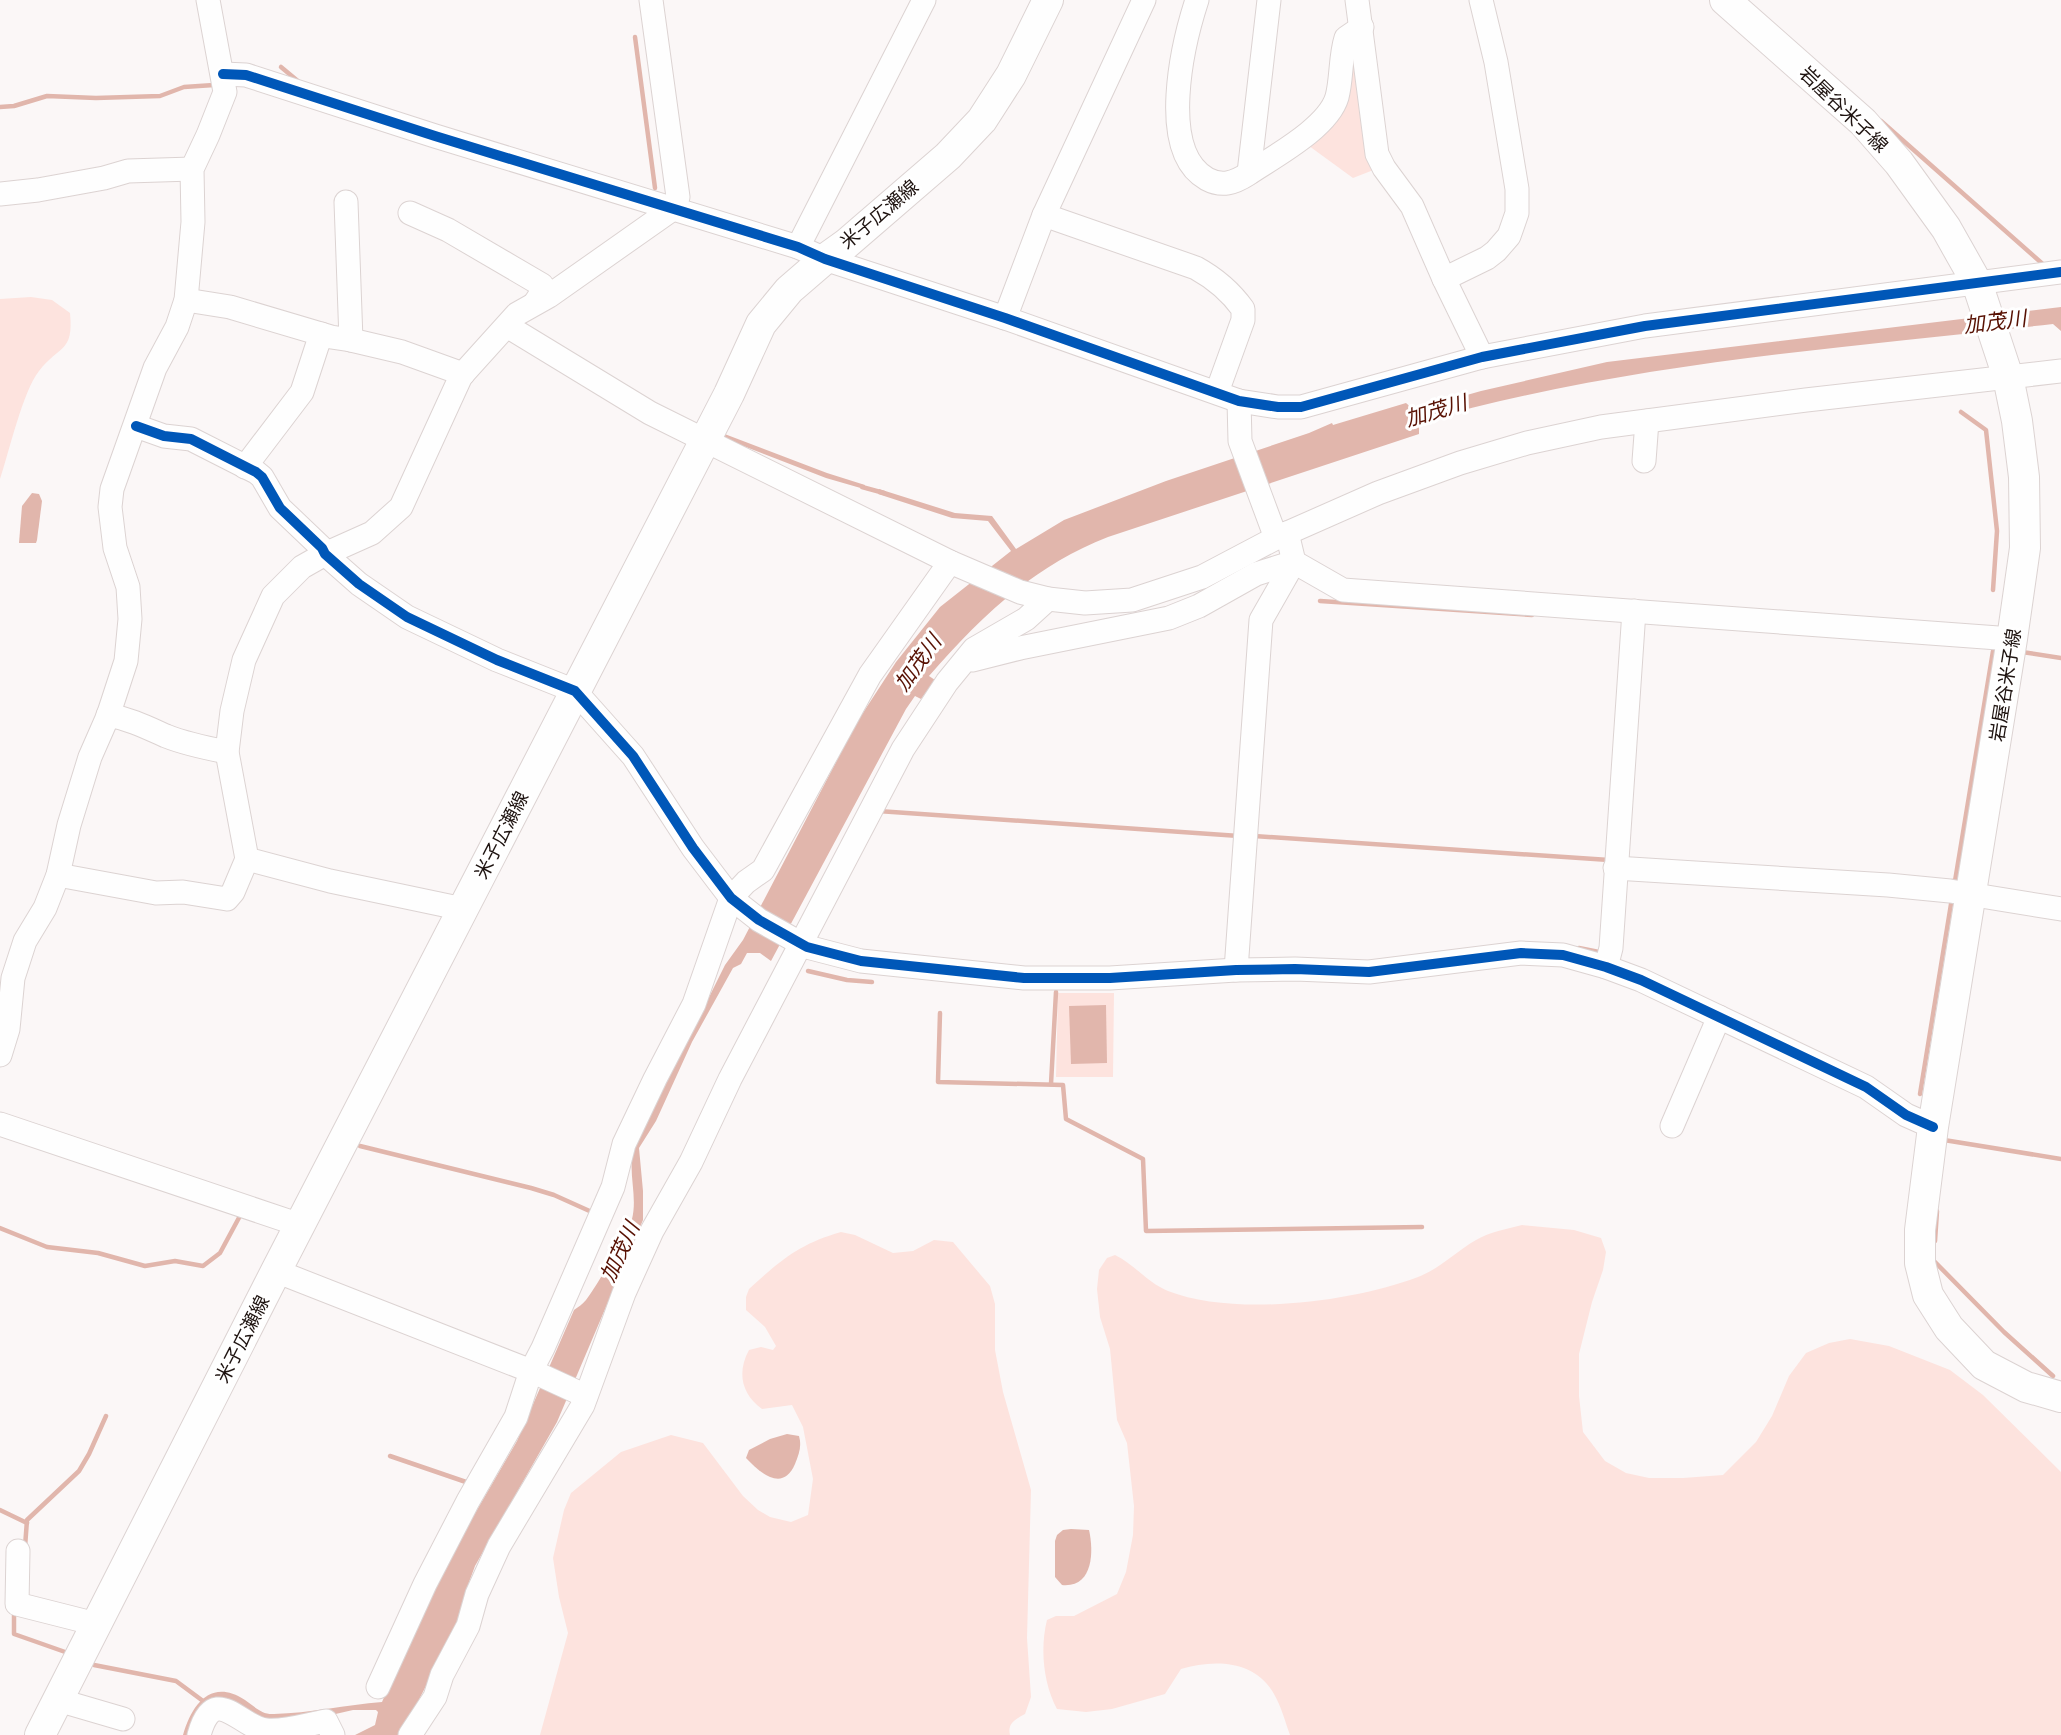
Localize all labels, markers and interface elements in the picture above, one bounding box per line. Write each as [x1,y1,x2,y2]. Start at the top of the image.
street label: 岩屋谷米子線 [1793,59,1895,159]
street label: 米子広瀬線 [833,172,924,255]
water label: 加茂川 [1962,301,2030,341]
water label: 加茂川 [1401,385,1472,434]
water label: 加茂川 [886,626,950,697]
street label: 岩屋谷米子線 [1981,626,2028,743]
street label: 米子広瀬線 [466,786,535,884]
water label: 加茂川 [591,1214,648,1287]
street label: 米子広瀬線 [207,1290,276,1388]

